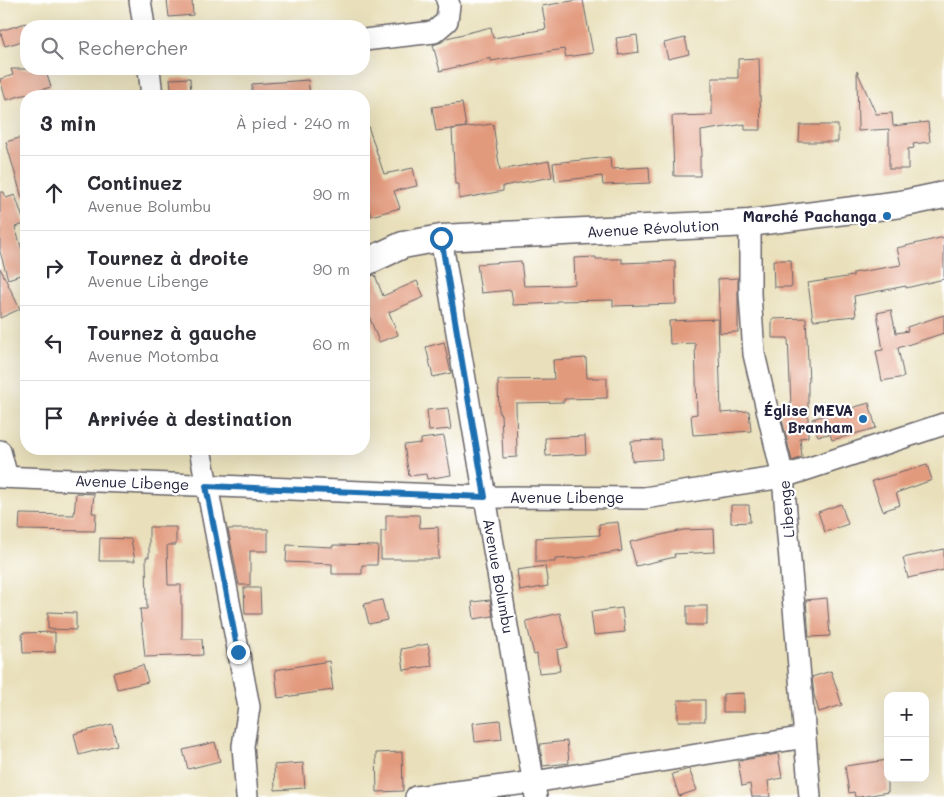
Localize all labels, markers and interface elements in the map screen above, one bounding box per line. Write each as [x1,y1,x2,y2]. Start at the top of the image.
search box [20,20,370,75]
icon: search [38,34,66,62]
text: Rechercher [78,35,188,60]
text: 3 min [40,109,96,136]
text: À pied · 240 m [236,112,350,133]
text: Continuez [87,170,182,195]
icon: ahead [40,179,68,207]
text: 90 m [313,183,350,204]
text: Avenue Bolumbu [87,195,211,216]
place label: Marché Pachanga [743,206,877,226]
marker: Marché Pachanga [881,210,893,222]
street label: Avenue Révolution [586,215,720,241]
route start [430,227,453,250]
text: Tournez à droite [87,245,249,270]
icon: right [40,254,68,282]
text: 90 m [313,258,350,279]
text: Avenue Libenge [87,270,209,291]
text: Tournez à gauche [87,320,256,345]
icon: left [40,329,68,357]
text: 60 m [313,333,350,354]
text: Avenue Motomba [87,345,219,366]
place label: Église MEVA Branham [764,400,853,437]
icon: arrive [40,404,68,432]
text: Arrivée à destination [87,406,292,431]
marker: Église MEVA Branham [857,413,869,425]
street label: Avenue Libenge [75,470,189,494]
street label: Libenge [774,479,798,539]
street label: Avenue Libenge [510,487,624,507]
street label: Avenue Bolumbu [479,517,519,635]
route end [227,641,250,664]
map controls [884,692,929,782]
button: + [884,692,929,737]
button: − [884,737,929,782]

